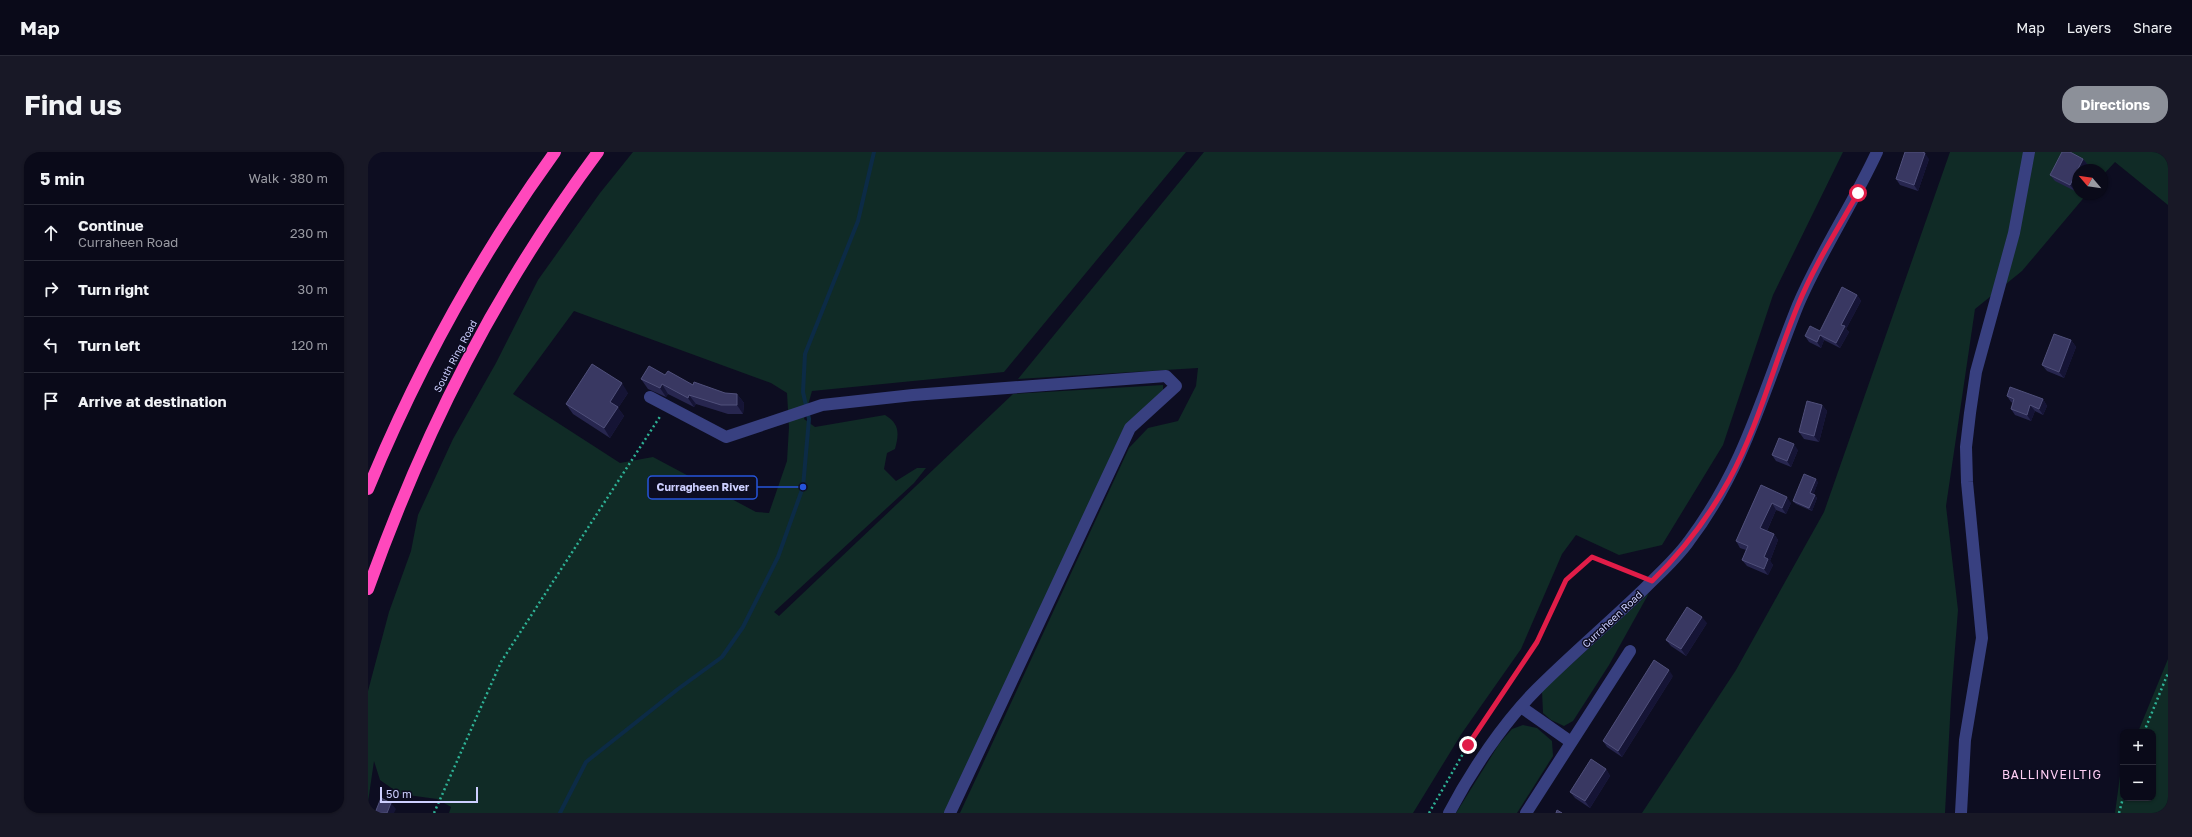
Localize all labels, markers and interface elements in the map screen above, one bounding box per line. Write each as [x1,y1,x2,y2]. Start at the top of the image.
text: Map [20,16,60,39]
text: Map [2016,19,2045,36]
text: Layers [2067,19,2111,36]
text: Share [2133,19,2172,36]
button: Directions [2062,86,2168,123]
text: Find us [24,88,122,121]
north arrow [2072,164,2108,200]
text: 5 min [40,168,84,189]
text: Walk · 380 m [248,170,328,186]
route start [1849,184,1867,202]
text: Continue [78,216,144,234]
icon: ahead [40,222,62,244]
text: 230 m [290,225,328,241]
text: Curraheen Road [78,234,178,250]
icon: right [40,278,62,300]
text: Turn right [78,280,149,298]
text: 30 m [298,281,328,297]
street label: South Ring Road [431,318,479,394]
icon: left [40,334,62,356]
text: Turn left [78,336,140,354]
text: 120 m [291,337,328,353]
icon: arrive [40,390,62,412]
text: Arrive at destination [78,392,227,410]
callout: Curragheen River [648,476,757,499]
text: Curragheen River [657,480,750,493]
street label: Curraheen Road [1580,588,1644,650]
map controls [2120,729,2156,801]
button: + [2120,729,2156,765]
route end [1459,736,1477,754]
button: − [2120,765,2156,801]
district label: BALLINVEILTIG [2002,767,2102,782]
scale bar [380,785,478,804]
text: 50 m [386,787,412,800]

